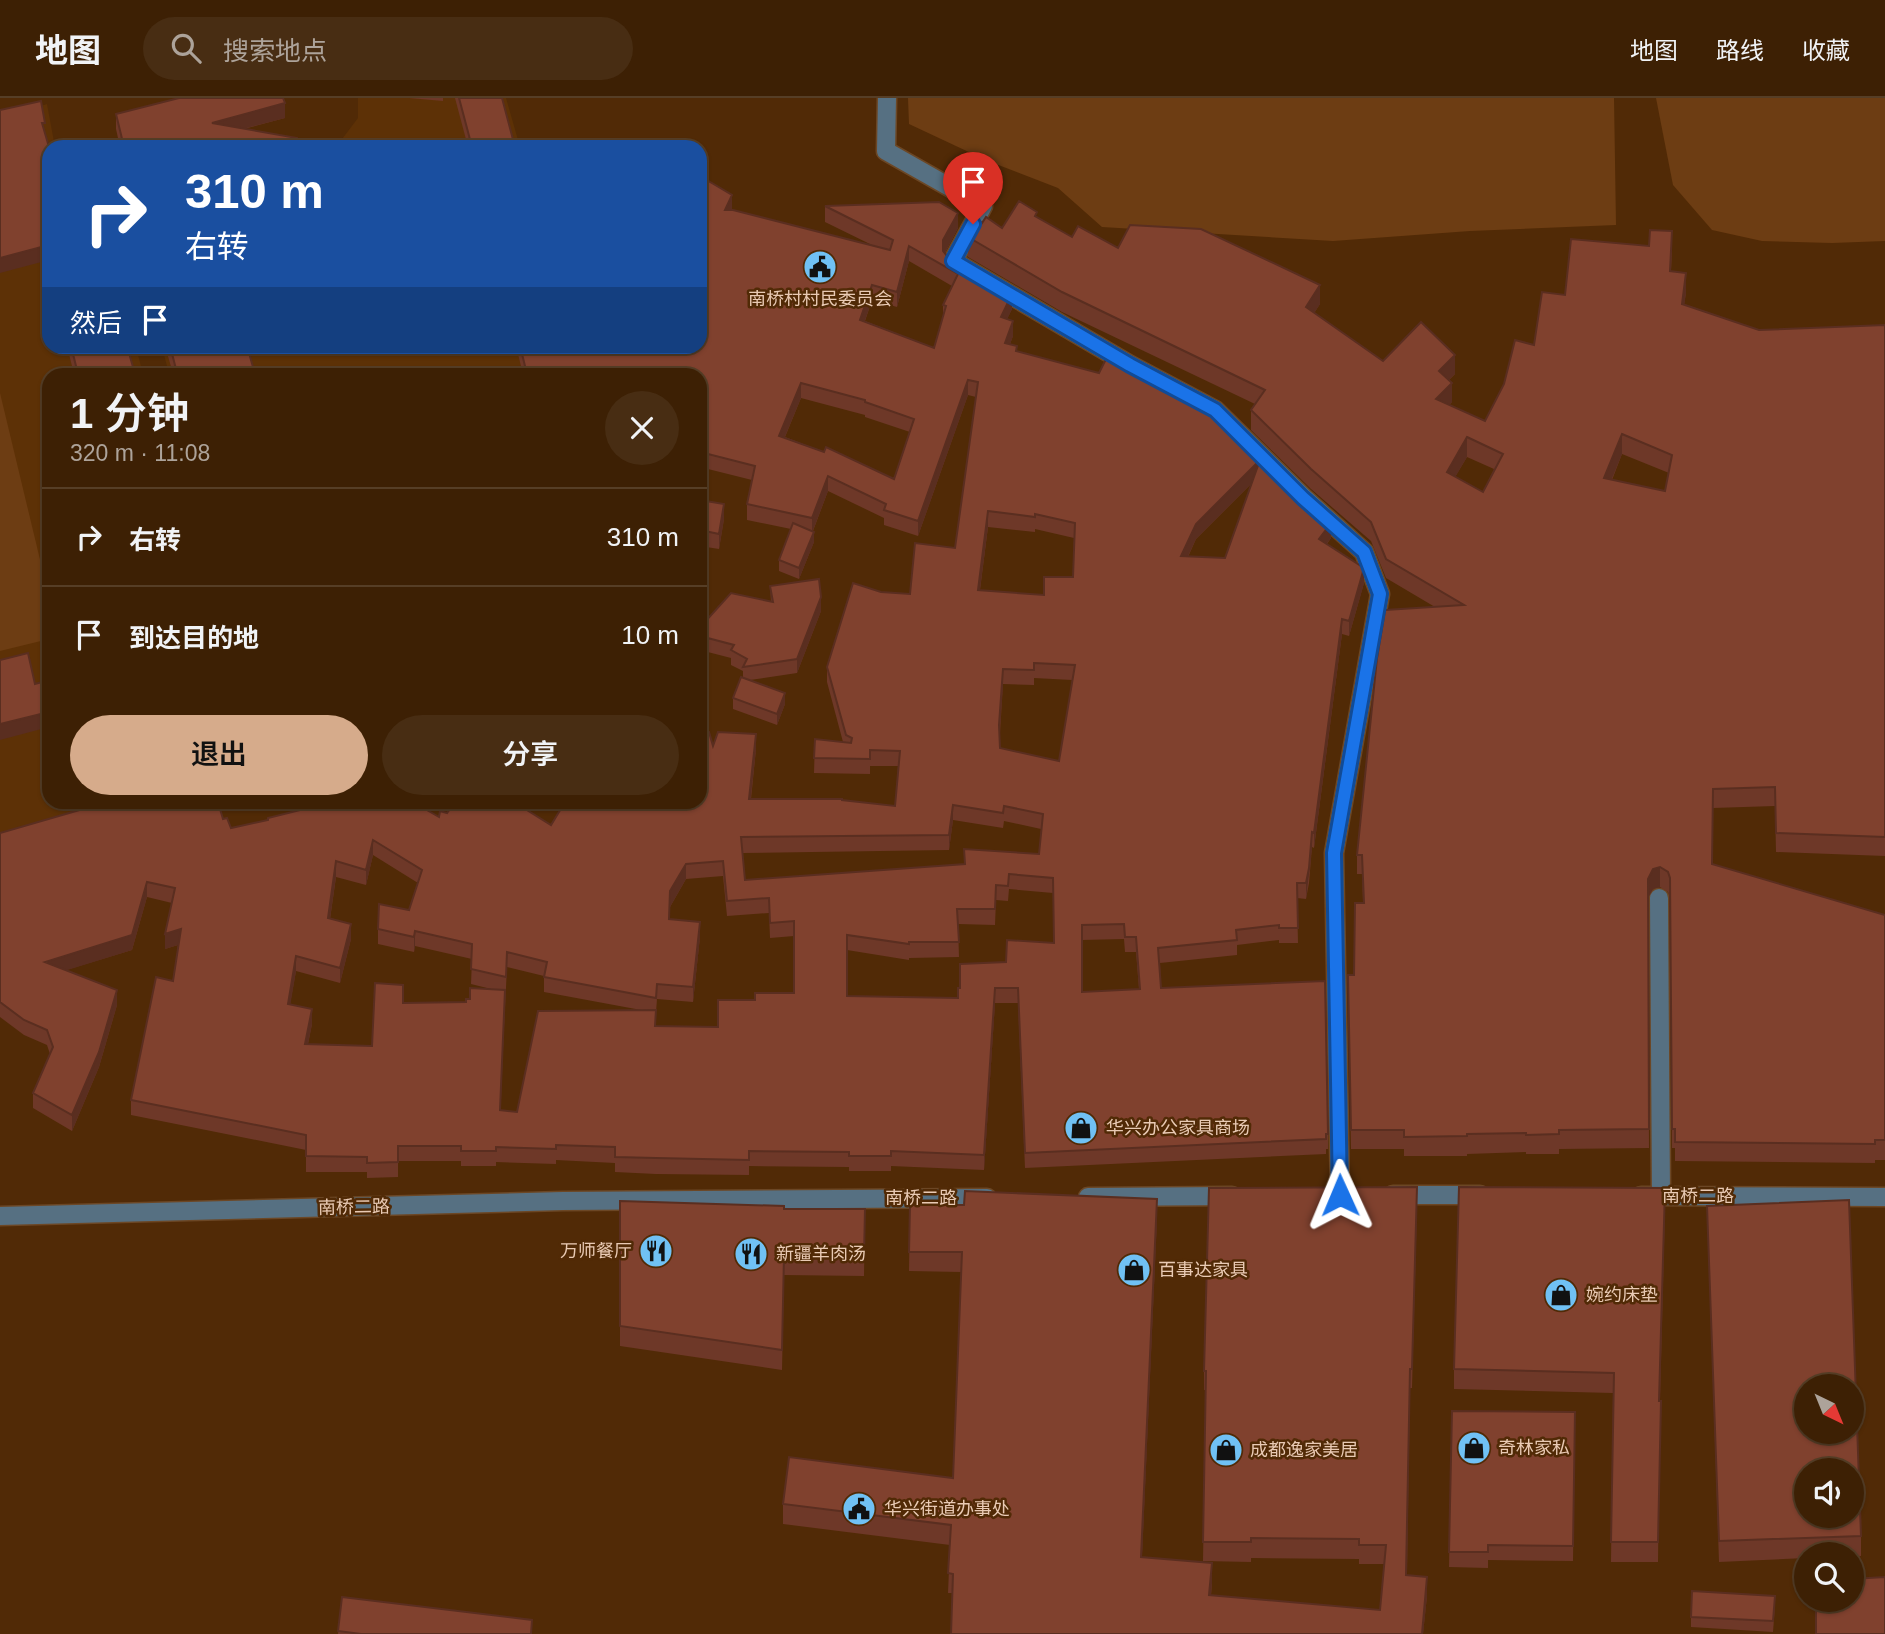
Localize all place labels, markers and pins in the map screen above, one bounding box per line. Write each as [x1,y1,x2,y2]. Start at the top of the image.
pin [943,152,1003,224]
public building icon: 南桥村村民委员会 [801,248,839,286]
place label: 南桥村村民委员会 [748,289,892,309]
shop icon: 华兴办公家具商场 [1062,1109,1100,1147]
place label: 华兴办公家具商场 [1106,1118,1250,1138]
restaurant icon: 万师餐厅 [637,1232,675,1270]
restaurant icon: 新疆羊肉汤 [732,1235,770,1273]
place label: 万师餐厅 [560,1241,632,1261]
place label: 新疆羊肉汤 [776,1244,866,1264]
shop icon: 百事达家具 [1115,1251,1153,1289]
place label: 百事达家具 [1158,1260,1248,1280]
shop icon: 婉约床垫 [1542,1276,1580,1314]
place label: 婉约床垫 [1586,1285,1658,1305]
shop icon: 奇林家私 [1455,1429,1493,1467]
shop icon: 成都逸家美居 [1207,1431,1245,1469]
place label: 奇林家私 [1498,1438,1570,1458]
place label: 成都逸家美居 [1250,1440,1358,1460]
public building icon: 华兴街道办事处 [840,1490,878,1528]
place label: 华兴街道办事处 [884,1499,1010,1519]

